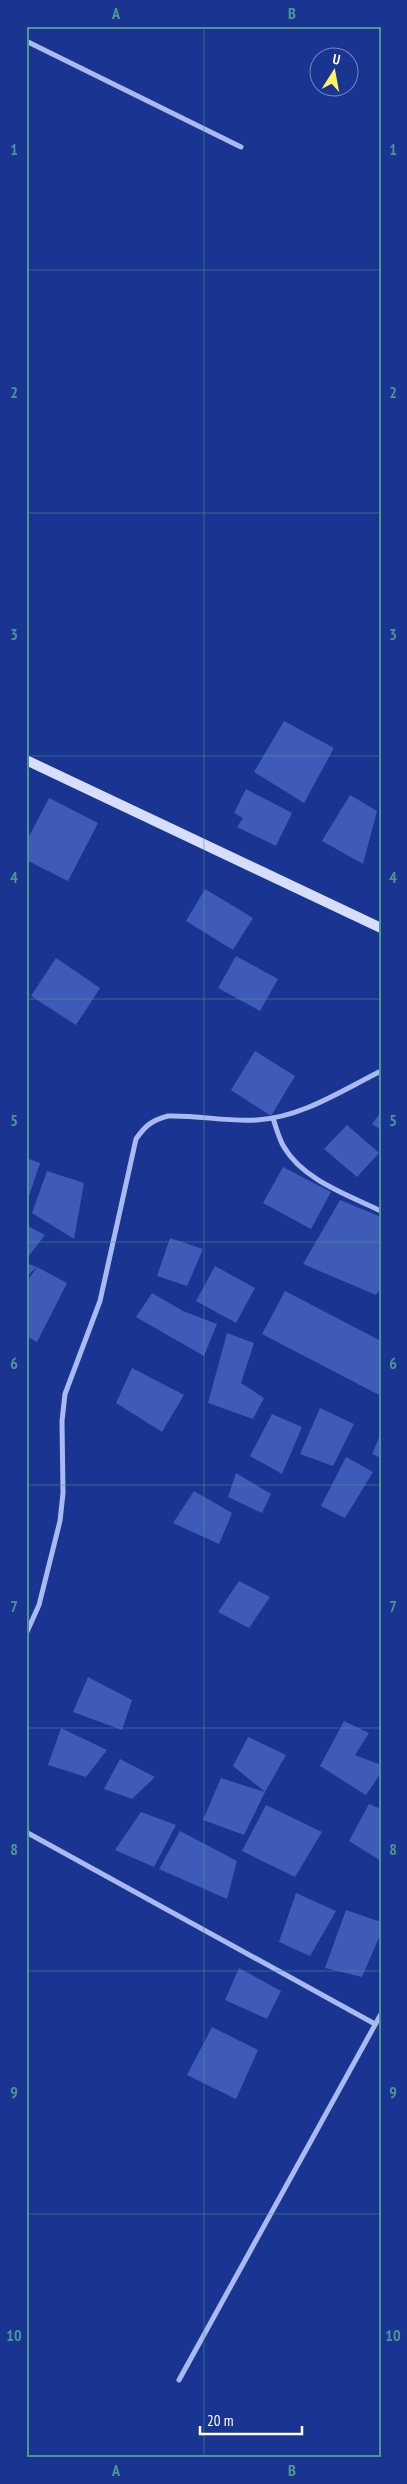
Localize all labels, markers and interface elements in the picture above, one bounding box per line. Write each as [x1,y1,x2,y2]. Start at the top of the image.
text: A [111,3,121,23]
text: B [288,3,296,23]
north arrow [310,48,360,98]
text: U [331,50,342,69]
text: 1 [10,139,18,159]
text: 1 [389,139,397,159]
text: 2 [10,382,18,402]
text: 2 [389,382,397,402]
text: 3 [10,624,18,644]
text: 3 [389,624,397,644]
text: 4 [10,867,18,887]
text: 4 [389,867,397,887]
text: 5 [10,1110,18,1130]
text: 5 [389,1110,397,1130]
text: 6 [10,1353,18,1373]
text: 6 [389,1353,397,1373]
text: 7 [10,1596,18,1616]
text: 7 [389,1596,397,1616]
text: 8 [10,1839,18,1859]
text: 8 [389,1839,397,1859]
text: 9 [10,2082,18,2102]
text: 9 [389,2082,397,2102]
text: 10 [6,2325,22,2345]
text: 10 [385,2325,401,2345]
scale bar [200,2404,302,2436]
text: 20 m [207,2411,233,2430]
text: A [111,2460,121,2480]
text: B [288,2460,296,2480]

